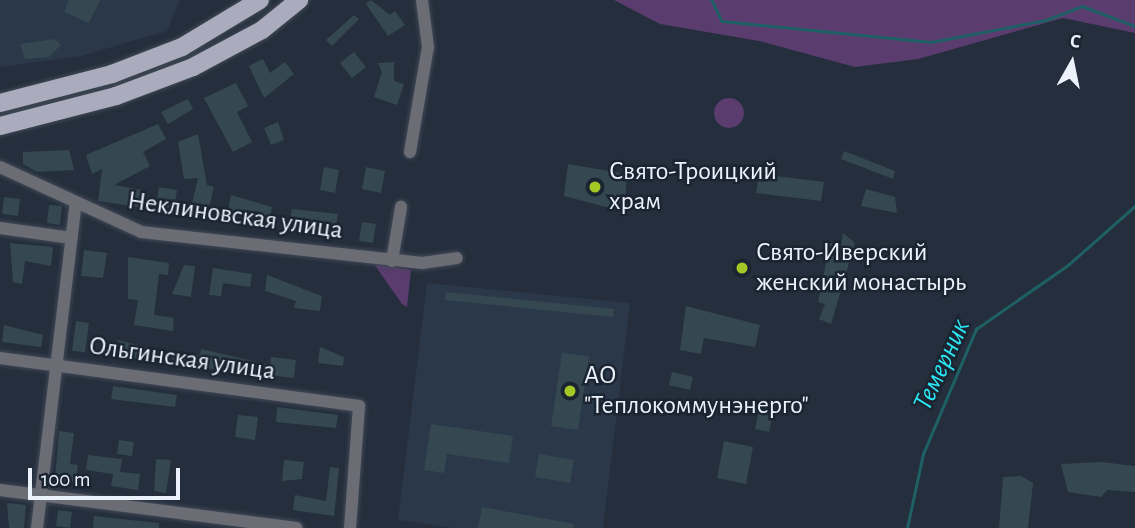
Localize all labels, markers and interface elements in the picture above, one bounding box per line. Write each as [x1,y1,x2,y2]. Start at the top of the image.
north arrow [1037,28,1107,98]
text: С [1069,32,1082,52]
place label: Свято-Троицкий храм [609,156,777,218]
marker: Свято-Троицкий храм [587,179,603,195]
street label: Неклиновская улица [125,185,345,247]
place label: Свято-Иверский женский монастырь [756,237,966,298]
marker: Свято-Иверский женский монастырь [734,260,750,276]
water label: Темерник [906,314,978,416]
street label: Ольгинская улица [87,330,277,388]
place label: АО "Теплокоммунэнерго" [584,360,809,422]
marker: АО "Теплокоммунэнерго" [562,383,578,399]
scale bar [32,454,184,498]
text: 100 m [41,469,91,490]

